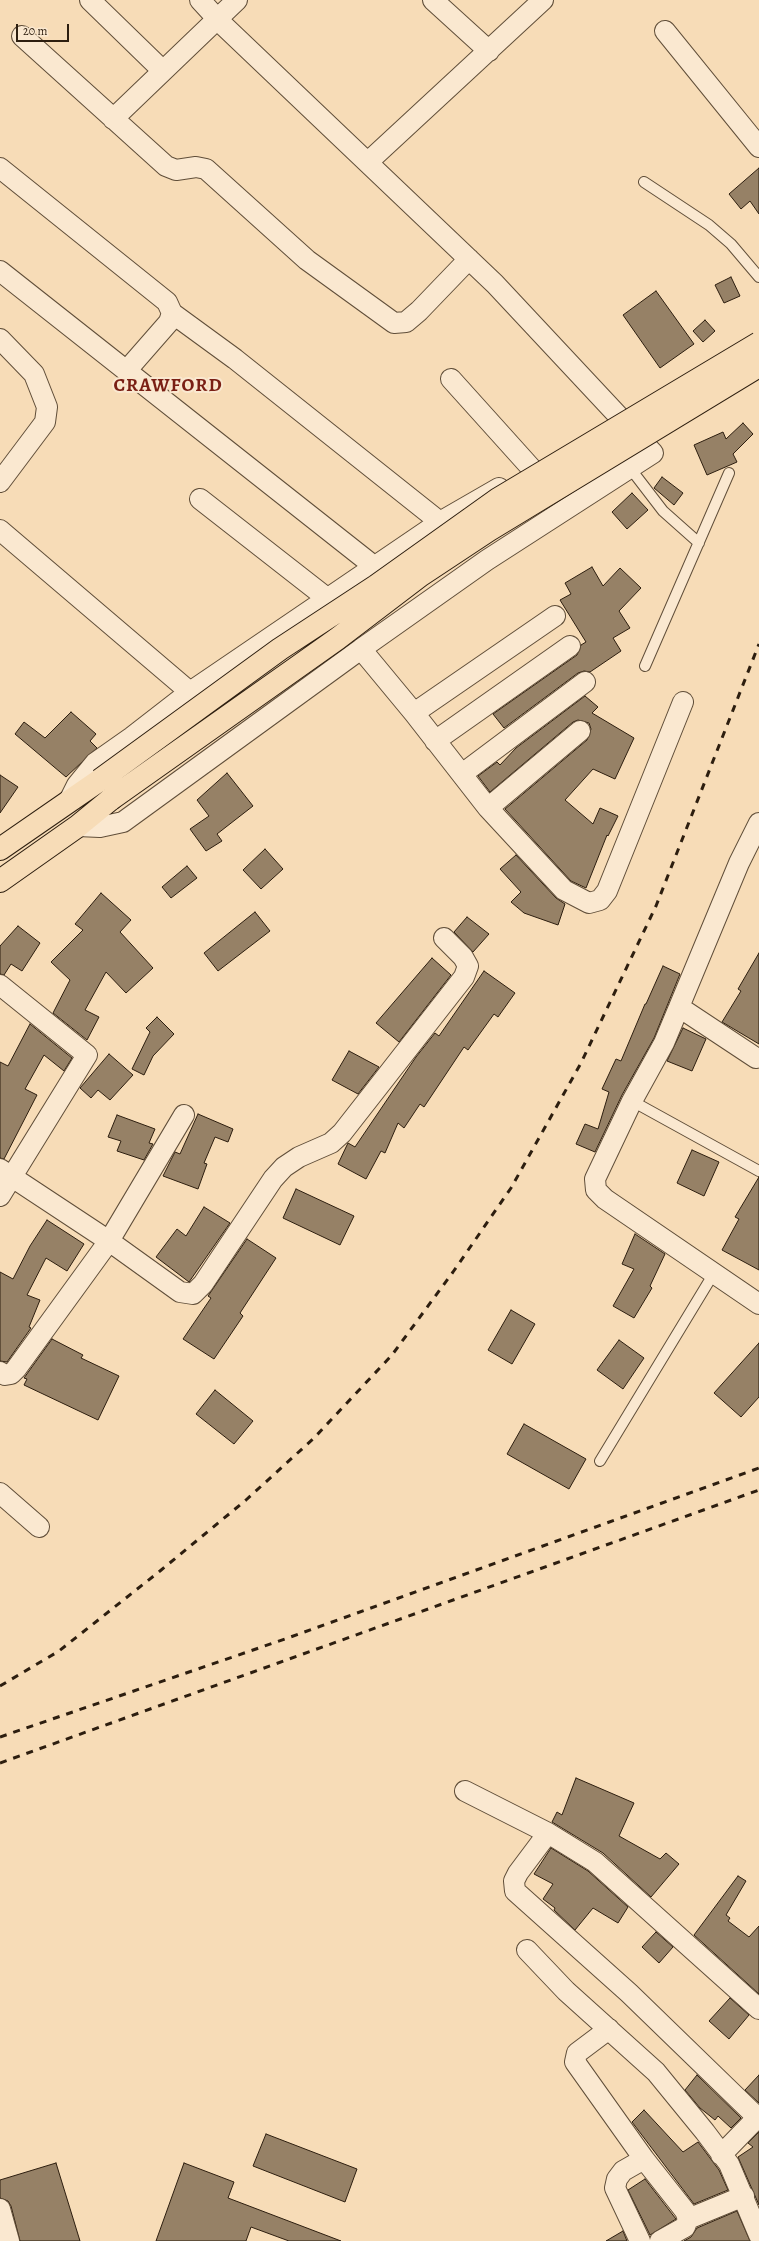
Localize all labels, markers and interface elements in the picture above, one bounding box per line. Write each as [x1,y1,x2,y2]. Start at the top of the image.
scale bar [18,16,71,42]
text: 20 m [23,23,47,39]
district label: CRAWFORD [113,375,223,397]

